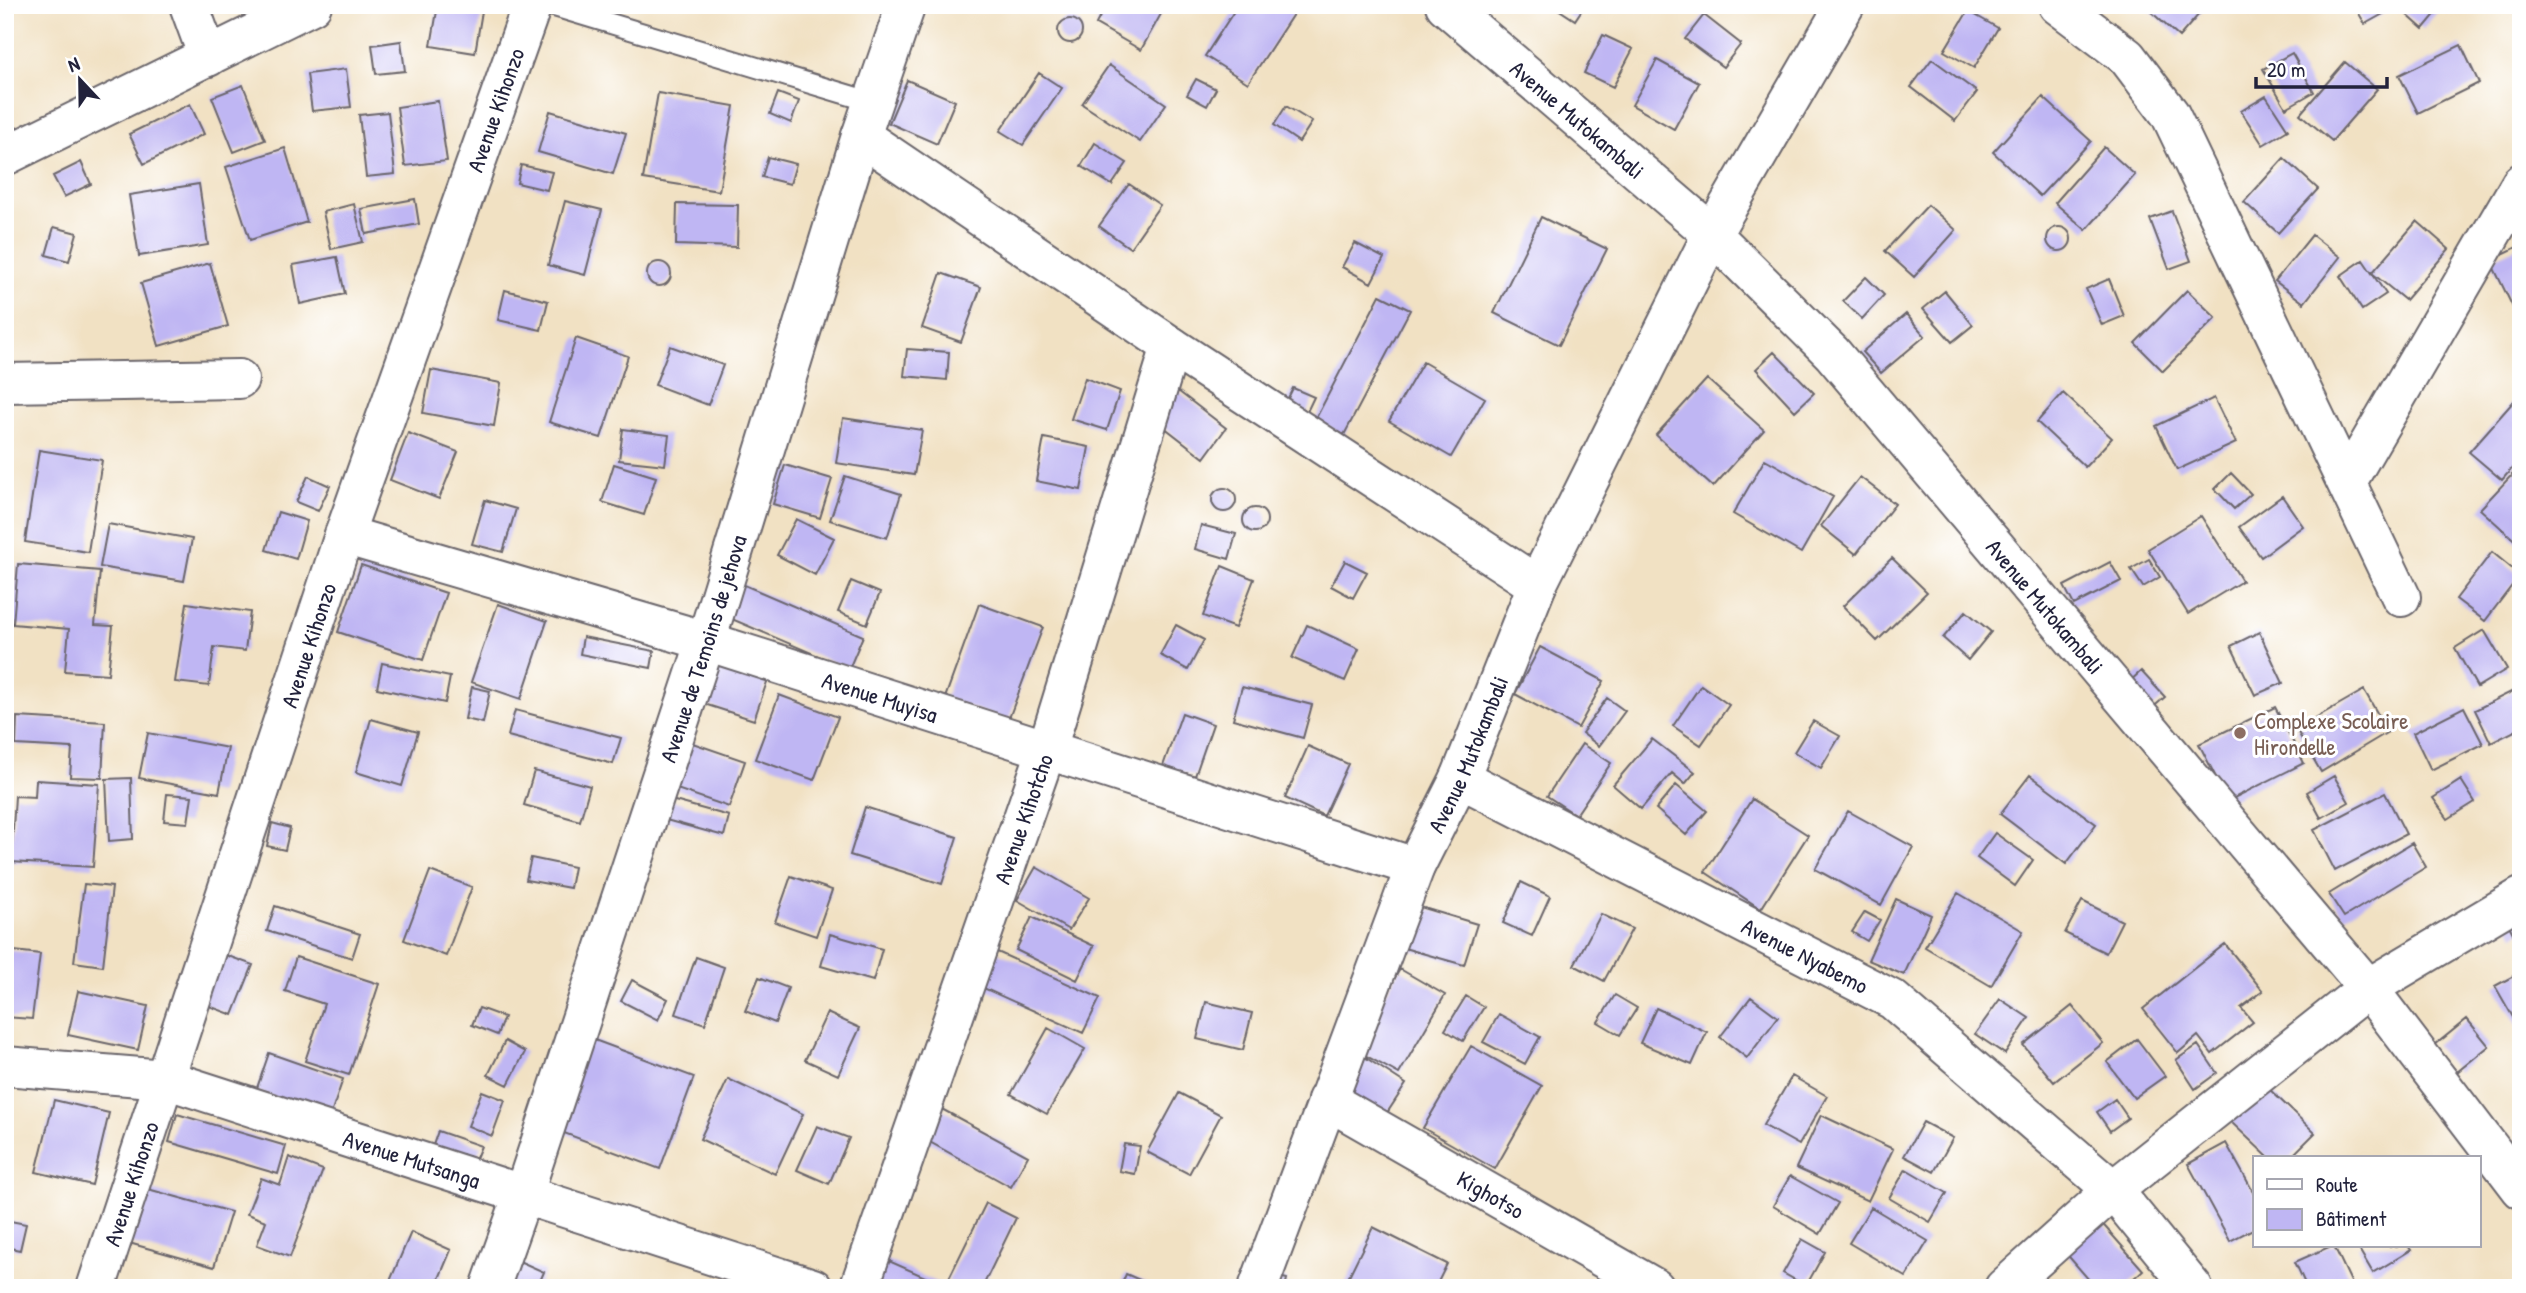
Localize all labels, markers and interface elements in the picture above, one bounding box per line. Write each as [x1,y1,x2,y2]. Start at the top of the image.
street label: Avenue Kihonzo [459,44,531,176]
north arrow [46,46,116,116]
scale bar [2256,46,2388,90]
text: N [64,50,83,78]
street label: Avenue Mutokambali [1504,53,1652,185]
text: 20 m [2267,55,2305,84]
street label: Avenue de Temoins de jehova [652,531,753,766]
street label: Avenue Mutokambali [1980,532,2112,680]
street label: Avenue Kihonzo [273,579,343,711]
street label: Avenue Muyisa [819,664,942,729]
street label: Avenue Mutokambali [1420,671,1515,838]
place label: Complexe Scolaire Hirondelle [2254,705,2408,762]
marker: Complexe Scolaire Hirondelle [2232,725,2248,741]
street label: Avenue Kihotcho [986,750,1060,888]
street label: Avenue Nyabemo [1737,910,1874,1000]
street label: Avenue Kihonzo [95,1117,165,1250]
street label: Avenue Mutsanga [340,1122,484,1195]
legend [2253,1156,2480,1248]
street label: Kighotso [1452,1163,1530,1225]
text: Route [2316,1170,2358,1199]
text: Bâtiment [2316,1204,2387,1233]

